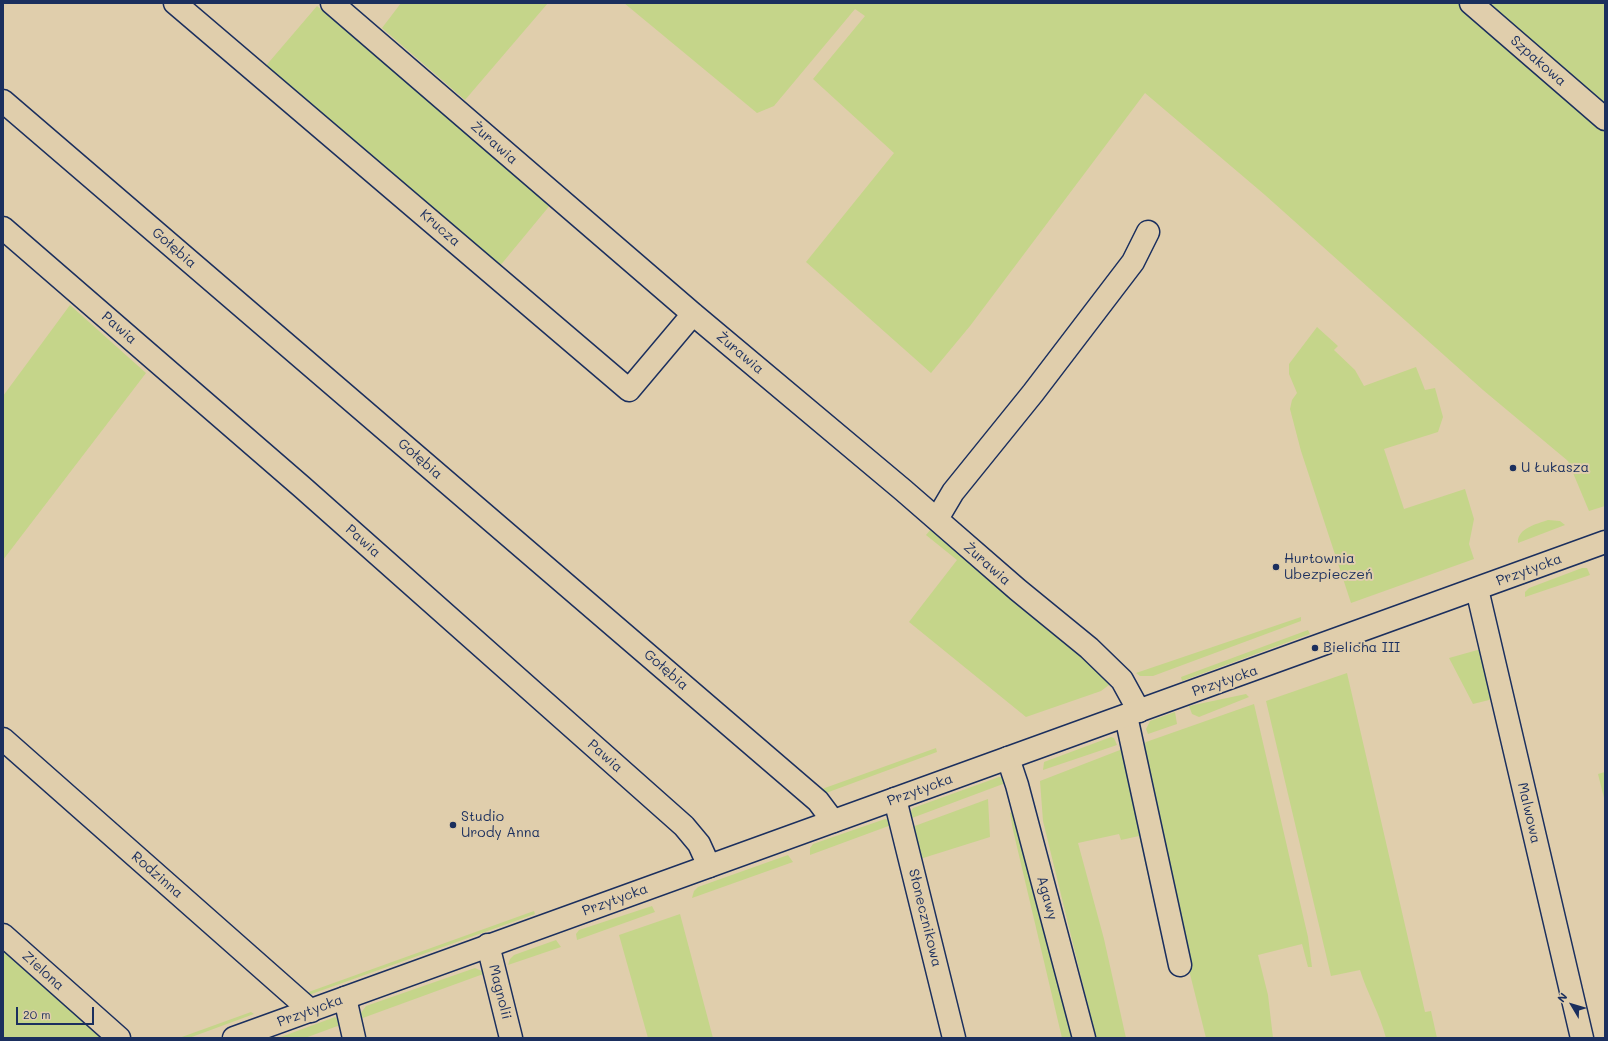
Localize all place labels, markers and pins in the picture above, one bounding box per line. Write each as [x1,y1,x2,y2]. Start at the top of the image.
place label: U Łukasza [1521,460,1589,476]
marker: U Łukasza [1508,463,1518,473]
place label: Hurtownia Ubezpieczeń [1284,551,1373,584]
marker: Hurtownia Ubezpieczeń [1271,562,1281,572]
place label: Bielicha III [1323,640,1400,656]
marker: Bielicha III [1310,643,1320,653]
place label: Studio Urody Anna [461,809,540,842]
marker: Studio Urody Anna [448,820,458,830]

